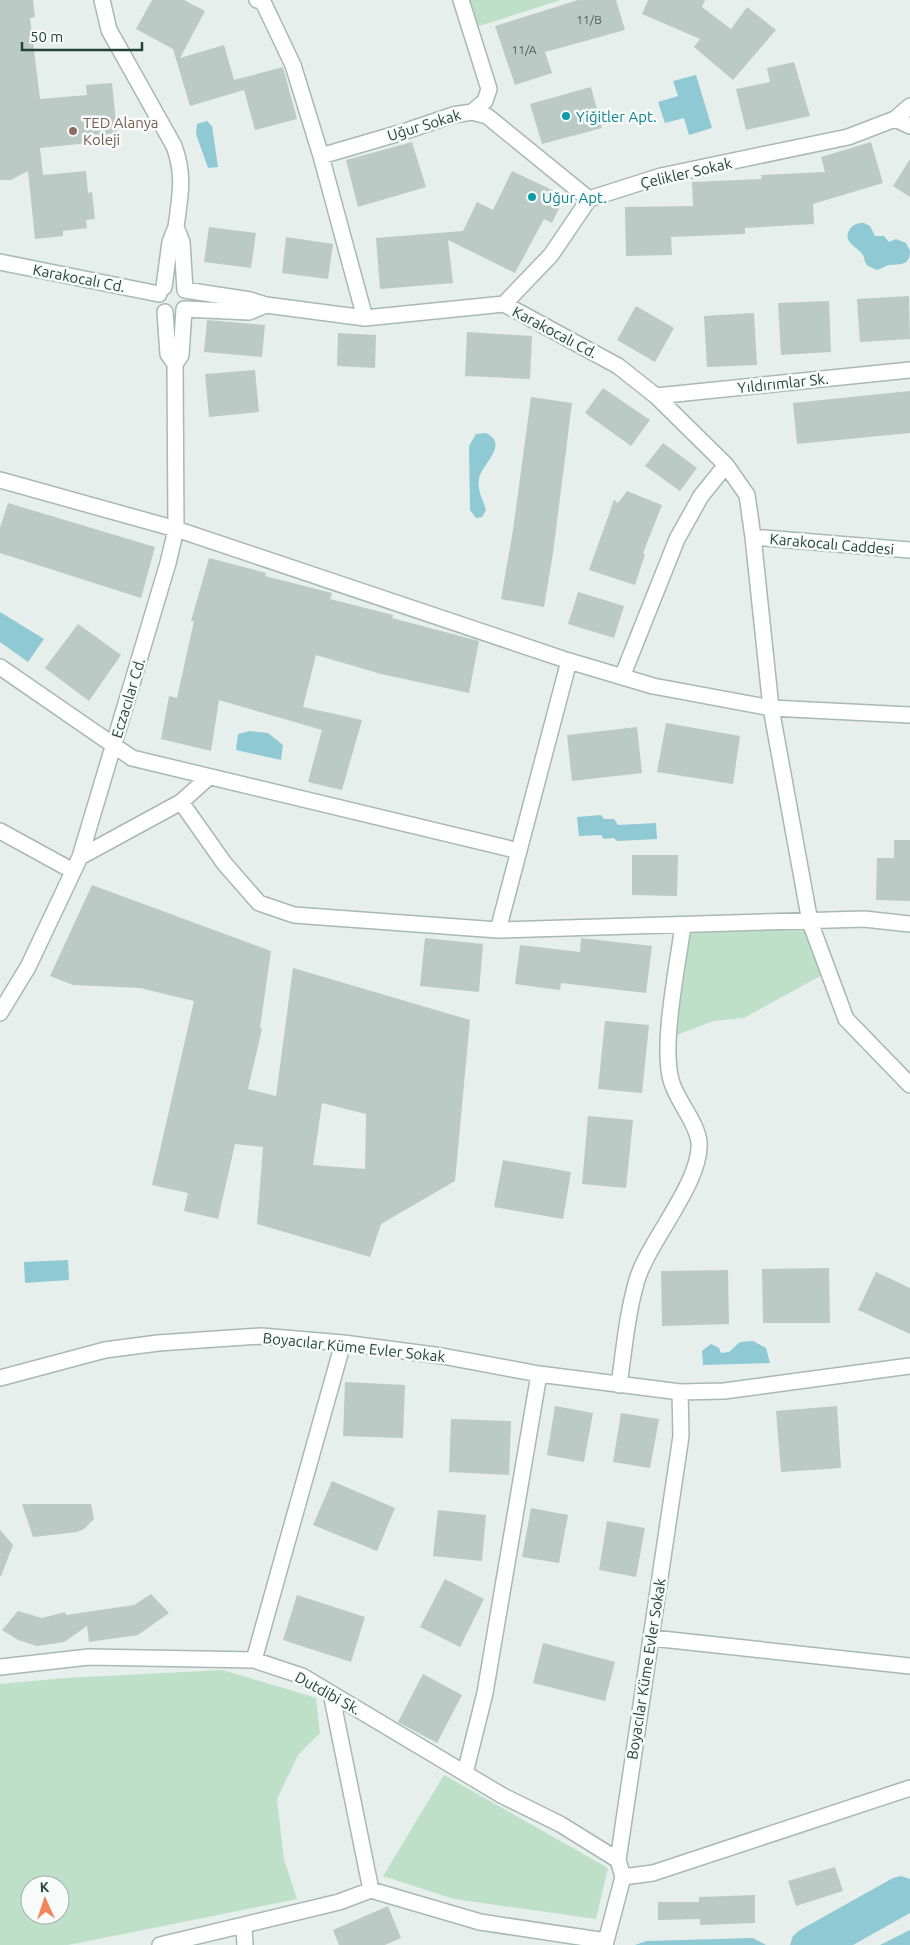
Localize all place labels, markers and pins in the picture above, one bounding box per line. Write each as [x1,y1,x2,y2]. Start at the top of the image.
place label: Yiğitler Apt. [576,108,657,125]
marker: Yiğitler Apt. [560,110,572,122]
place label: TED Alanya Koleji [83,114,159,148]
marker: TED Alanya Koleji [67,125,79,137]
place label: Uğur Apt. [542,189,607,206]
marker: Uğur Apt. [526,191,538,203]

